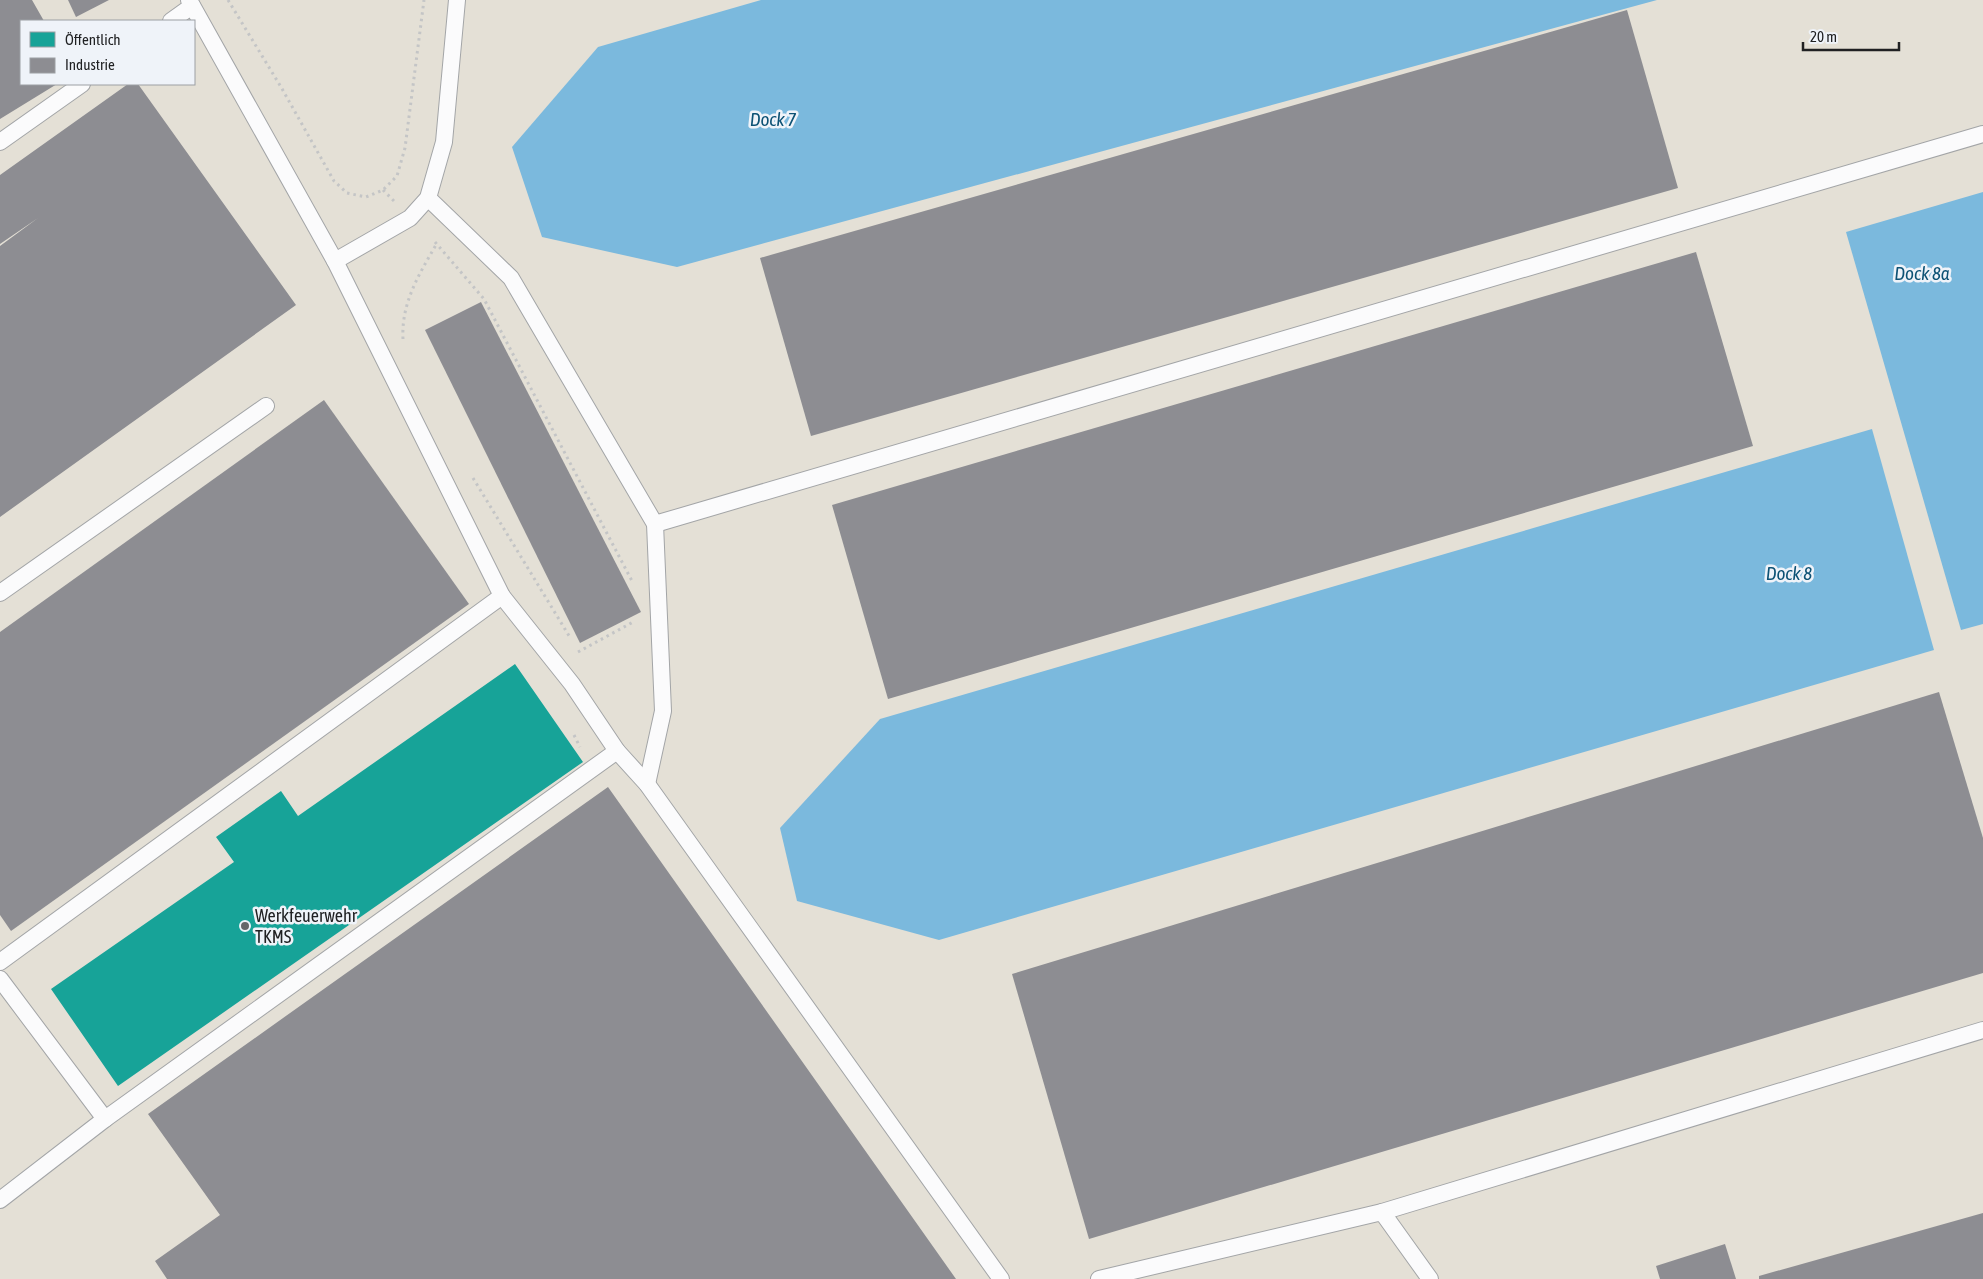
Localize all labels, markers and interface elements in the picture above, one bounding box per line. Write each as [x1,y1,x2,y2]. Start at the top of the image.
legend [20,20,195,85]
scale bar [1803,20,1899,52]
text: 20 m [1810,28,1837,45]
text: Öffentlich [65,31,121,48]
text: Industrie [65,56,115,73]
water label: Dock 7 [750,108,796,130]
water label: Dock 8a [1894,262,1950,284]
water label: Dock 8 [1766,562,1812,584]
place label: Werkfeuerwehr TKMS [255,905,358,947]
marker: Werkfeuerwehr TKMS [239,920,251,932]

